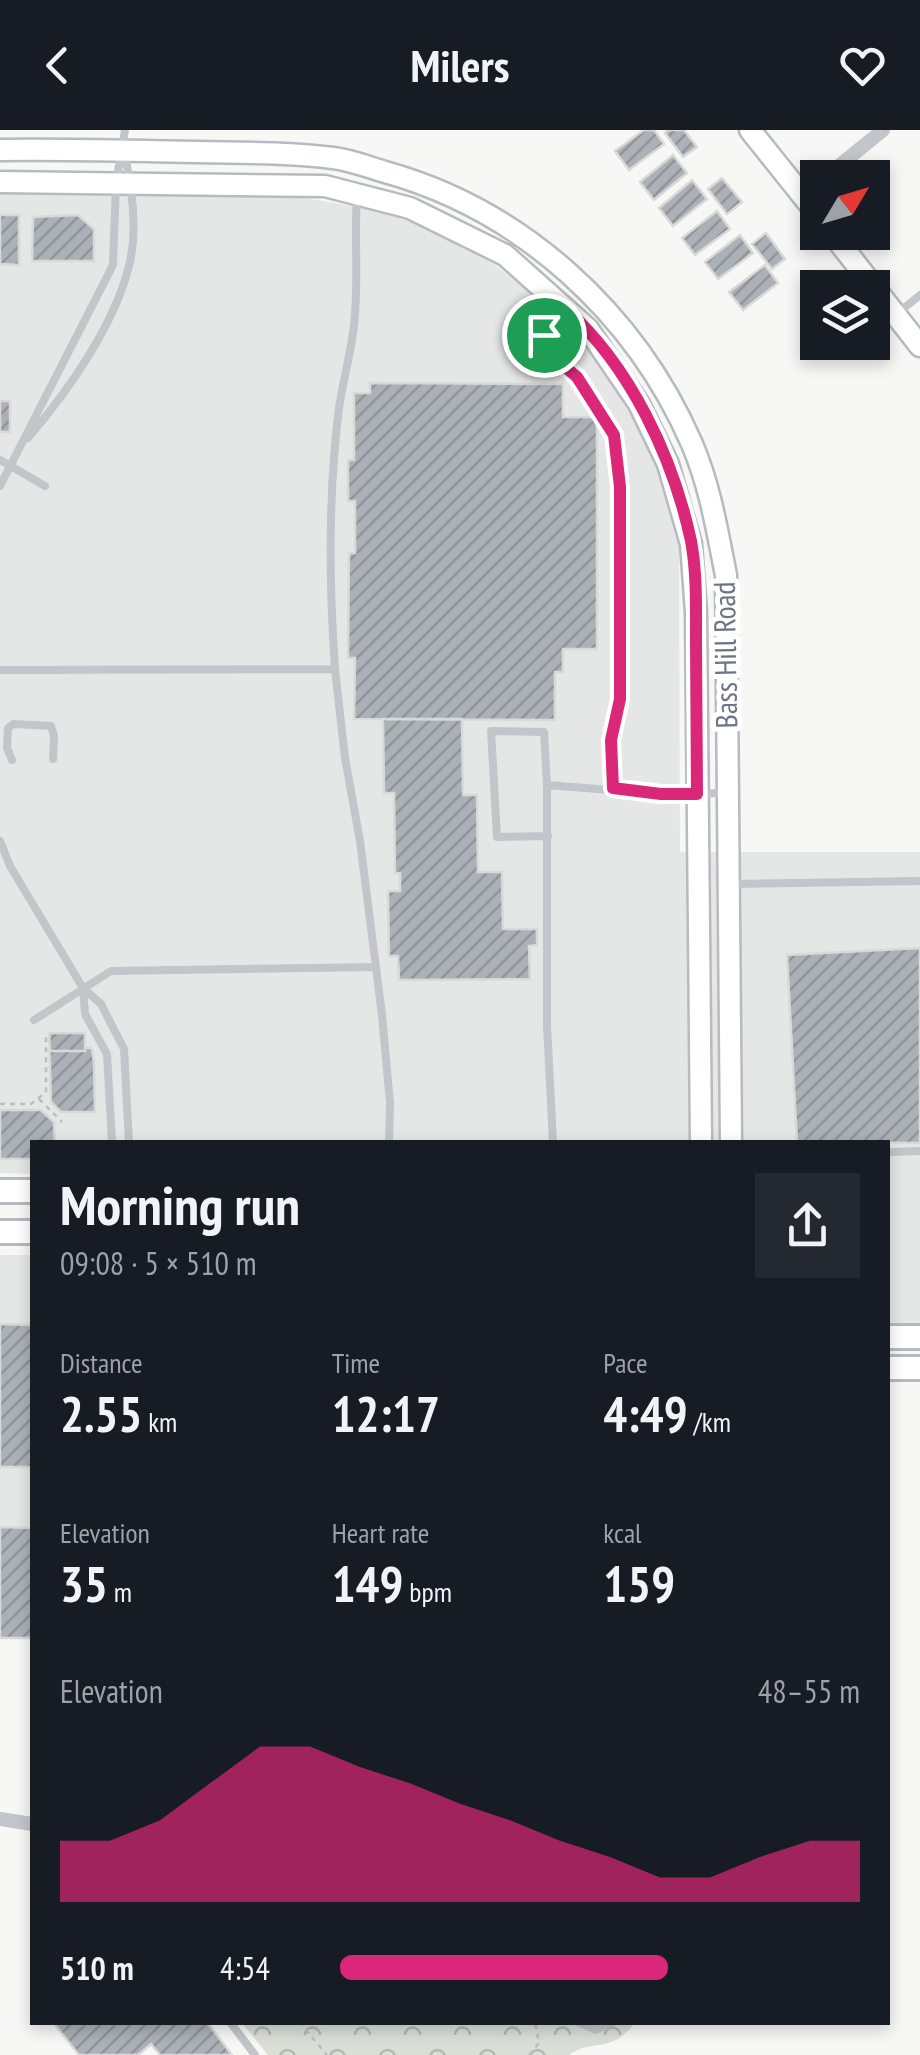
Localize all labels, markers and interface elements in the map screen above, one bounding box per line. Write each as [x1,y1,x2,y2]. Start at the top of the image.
text: Milers [410,36,510,94]
icon: back [30,38,85,93]
icon: heart [835,38,890,93]
north arrow [800,160,890,250]
map controls [800,160,890,360]
button: layers [800,270,890,360]
pin [502,293,587,378]
icon: arrive [517,308,572,363]
street label: Bass Hill Road [704,581,745,729]
text: Morning run [60,1169,300,1240]
button: share [755,1173,860,1278]
text: 09:08 · 5 × 510 m [60,1242,257,1284]
text: Distance [60,1344,143,1381]
text: Time [332,1344,380,1381]
text: Pace [603,1344,647,1381]
text: 2.55 [60,1381,142,1446]
text: 12:17 [332,1381,440,1446]
text: 4:49 [603,1381,688,1446]
text: km [142,1403,177,1440]
text: /km [688,1403,731,1440]
text: Elevation [60,1514,150,1551]
text: Heart rate [332,1514,429,1551]
text: kcal [603,1514,642,1551]
text: 35 [60,1551,108,1616]
text: 149 [332,1551,403,1616]
text: 159 [603,1551,675,1616]
text: m [108,1573,132,1610]
text: bpm [403,1573,452,1610]
text: Elevation [60,1670,163,1712]
text: 48–55 m [758,1670,860,1712]
text: 510 m [60,1947,134,1989]
text: 4:54 [220,1947,270,1989]

